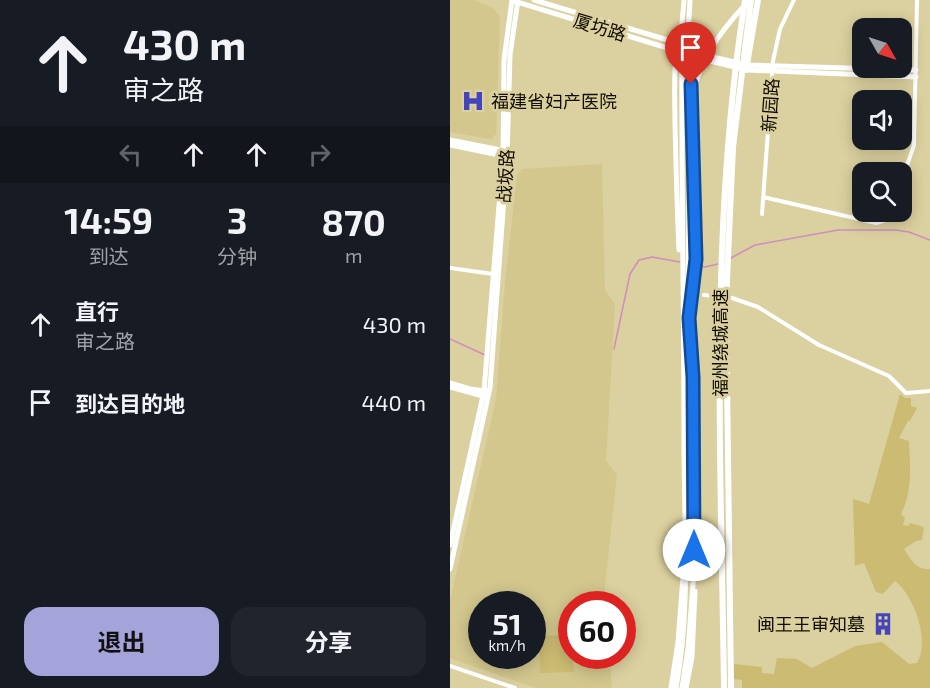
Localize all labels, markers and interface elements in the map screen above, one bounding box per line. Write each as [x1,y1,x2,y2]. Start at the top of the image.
street label: 厦坊路 [571,9,629,45]
text: 430 m [123,18,246,68]
north arrow [852,18,912,78]
map controls [852,18,912,222]
pin [665,22,716,84]
icon: ahead [24,24,102,102]
icon: arrive [674,31,707,64]
text: 审之路 [123,73,204,105]
street label: 新园路 [757,77,783,133]
hospital icon: 福建省妇产医院 [460,88,486,114]
place label: 福建省妇产医院 [491,90,617,112]
button: sound [852,90,912,150]
icon: left [114,138,147,171]
icon: ahead [177,138,210,171]
icon: ahead [240,138,273,171]
icon: right [303,138,336,171]
street label: 战坂路 [492,148,518,204]
button: search [852,162,912,222]
text: 14:59 [64,198,153,241]
text: 3 [227,198,248,241]
text: 870 [322,200,386,243]
text: m [345,243,362,267]
text: 到达 [89,244,129,268]
text: 分钟 [217,244,257,268]
street label: 福州绕城高速 [709,289,731,397]
text: 直行 [75,298,119,324]
icon: ahead [24,308,57,341]
text: 430 m [363,311,426,337]
text: 审之路 [75,329,135,353]
icon: arrive [24,386,57,419]
text: 440 m [361,389,426,415]
text: 到达目的地 [75,390,185,416]
position arrow [662,518,726,582]
speed limit sign: 60 [558,591,636,669]
text: 51 [492,605,522,641]
button: 退出 [24,607,219,676]
button: 分享 [231,607,426,676]
building icon: 闽王王审知墓 [870,611,896,637]
place label: 闽王王审知墓 [757,613,865,635]
text: km/h [488,636,526,654]

